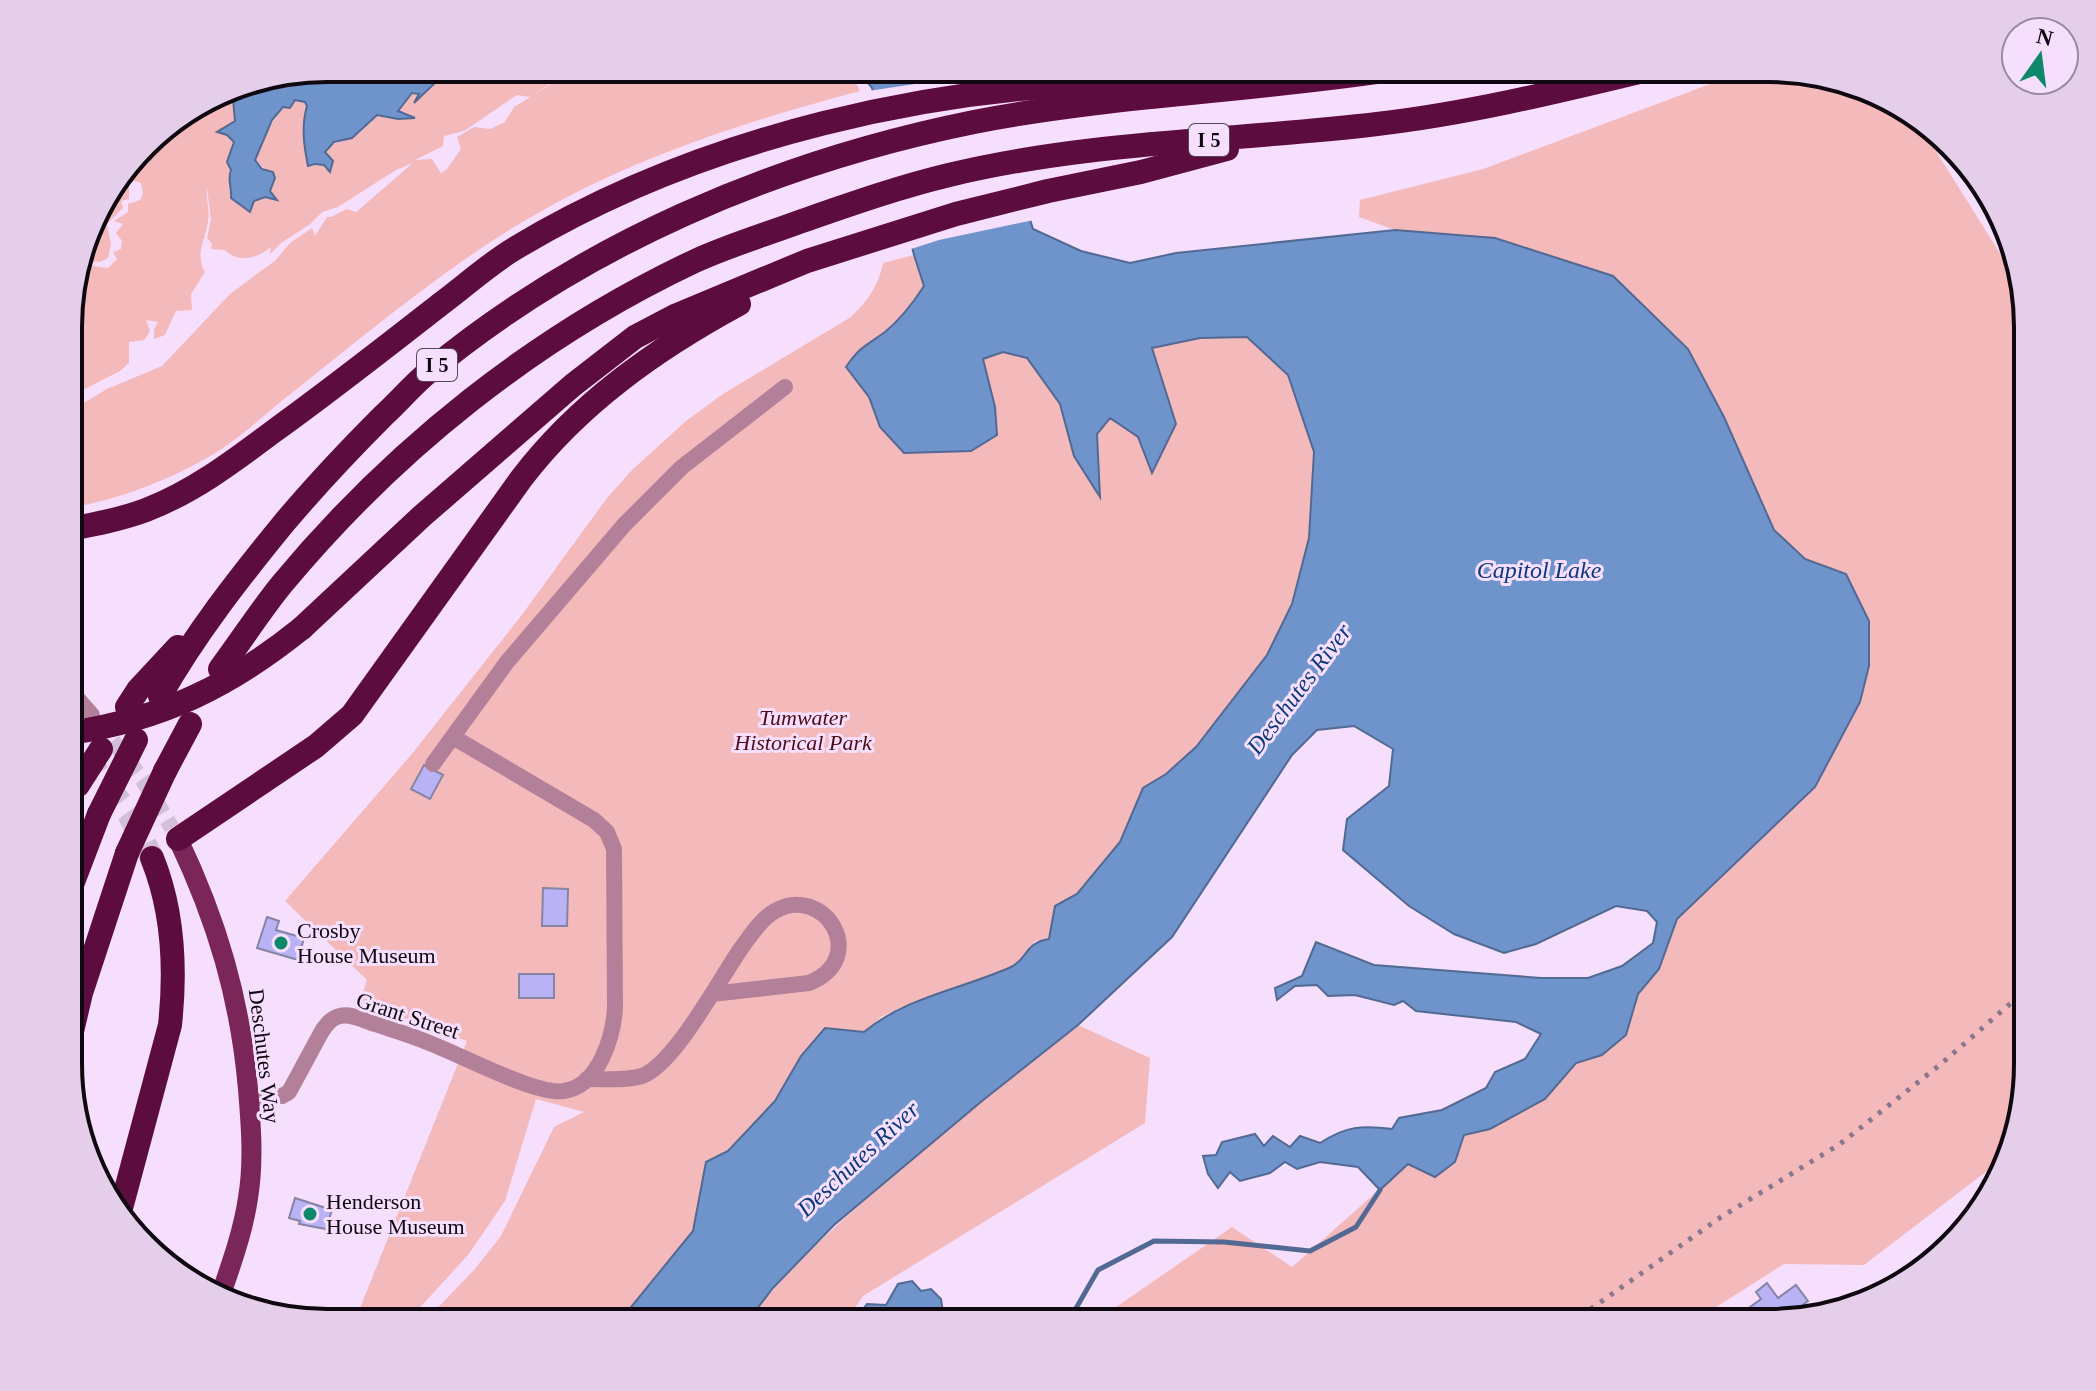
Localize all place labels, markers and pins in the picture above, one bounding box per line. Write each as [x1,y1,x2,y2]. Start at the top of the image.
place label: Crosby House Museum [297,918,436,968]
marker: Crosby House Museum [272,934,290,952]
place label: Henderson House Museum [326,1189,465,1239]
marker: Henderson House Museum [301,1205,319,1223]

